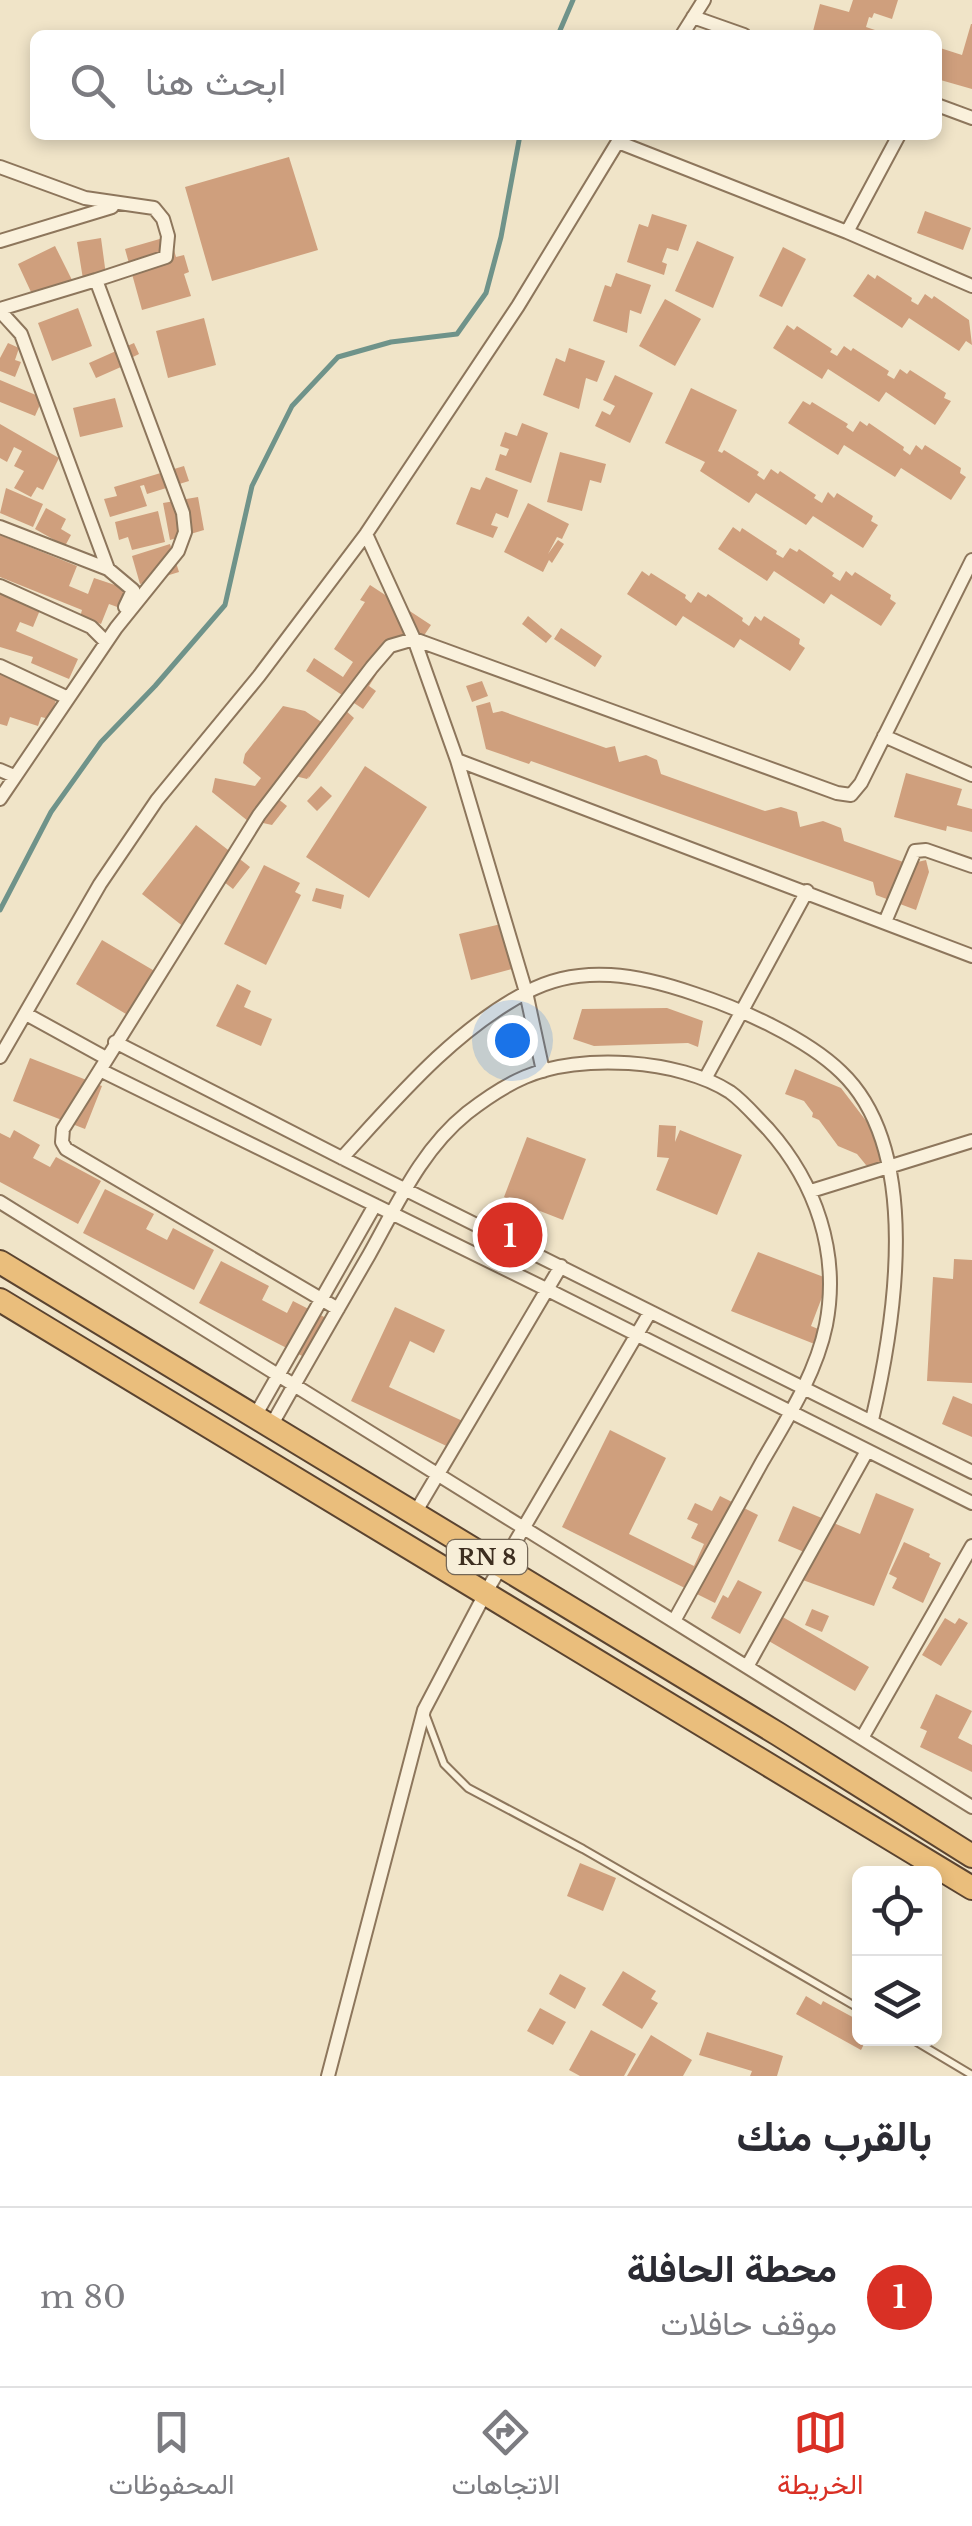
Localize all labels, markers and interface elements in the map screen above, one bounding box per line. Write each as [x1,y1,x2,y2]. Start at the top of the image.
search box [30,30,942,140]
icon: search [65,58,120,113]
text: ابحث هنا [145,58,286,105]
your location [487,1015,538,1066]
pin: 1 [478,1198,542,1272]
road number: RN 8 [447,1540,527,1574]
map controls [852,1866,942,2046]
button: locate [852,1866,942,1956]
button: layers [852,1956,942,2046]
text: بالقرب منك [736,2110,932,2162]
text: محطة الحافلة [627,2245,837,2292]
text: 80 m [40,2277,126,2317]
text: 1 [893,2277,906,2317]
text: موقف حافلات [660,2304,837,2344]
tab: المحفوظات [108,2405,235,2509]
tab: الاتجاهات [451,2405,560,2509]
tab: الخريطة [777,2405,864,2509]

